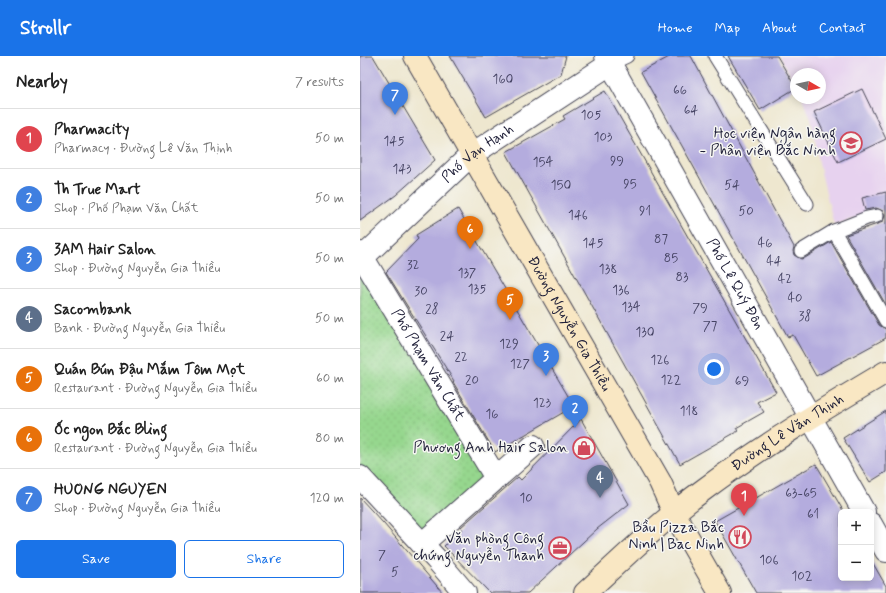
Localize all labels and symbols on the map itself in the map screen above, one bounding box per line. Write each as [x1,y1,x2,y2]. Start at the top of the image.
north arrow [790,68,826,104]
house number: 160 [493,71,514,88]
pin: 7 [382,82,408,115]
house number: 66 [673,82,687,99]
house number: 64 [684,102,698,119]
house number: 105 [581,107,601,124]
street label: Phố Vạn Hạnh [437,120,518,188]
place label: Học viện Ngân hàng - Phân viện Bắc Ninh [699,124,836,161]
house number: 103 [594,129,613,146]
school or university icon: Học viện Ngân hàng - Phân viện Bắc Ninh [838,130,864,156]
house number: 145 [384,133,404,150]
house number: 99 [610,153,624,170]
house number: 154 [533,154,554,171]
house number: 143 [392,161,412,178]
house number: 95 [623,176,637,193]
house number: 150 [551,177,571,194]
house number: 54 [724,177,740,194]
house number: 91 [639,203,651,220]
house number: 50 [738,203,754,220]
house number: 146 [568,207,588,224]
pin: 6 [457,216,483,249]
house number: 87 [654,231,668,248]
house number: 145 [583,235,603,252]
street label: Phố Lê Quý Đôn [701,235,769,333]
house number: 46 [758,235,772,252]
house number: 85 [664,250,678,267]
street label: Đường Nguyễn Gia Thiều [522,253,616,395]
house number: 44 [766,253,782,270]
house number: 32 [407,257,420,274]
house number: 138 [599,261,617,278]
house number: 137 [458,265,476,282]
house number: 83 [676,269,689,286]
house number: 42 [778,271,792,288]
house number: 135 [468,281,486,298]
house number: 136 [612,282,630,299]
house number: 30 [414,283,428,300]
pin: 5 [497,287,523,320]
house number: 40 [787,290,803,307]
house number: 134 [622,299,641,316]
house number: 79 [692,300,708,317]
house number: 28 [425,301,439,318]
street label: Phố Phạm Văn Chất [386,305,469,425]
house number: 38 [798,308,812,325]
house number: 77 [703,318,718,335]
house number: 130 [635,324,655,341]
house number: 24 [440,328,454,345]
house number: 129 [499,336,519,353]
pin: 3 [533,343,559,376]
house number: 22 [454,349,468,366]
house number: 126 [651,352,669,369]
house number: 127 [510,356,530,373]
your location [704,359,724,379]
house number: 20 [465,372,479,389]
house number: 122 [661,372,681,389]
house number: 69 [735,373,749,390]
street label: Đường Lê Văn Thịnh [727,389,848,476]
house number: 123 [533,395,552,412]
pin: 2 [562,395,588,428]
house number: 118 [680,403,698,420]
house number: 16 [485,406,499,423]
shop icon: Phương Anh Hair Salon [571,435,597,461]
place label: Phương Anh Hair Salon [413,438,568,459]
pin: 4 [587,465,613,498]
pin: 1 [731,483,757,516]
house number: 63-65 [785,485,817,502]
house number: 10 [519,490,533,507]
house number: 61 [807,506,819,523]
place label: Bầu Pizza Bắc Ninh | Bac Ninh [629,518,724,555]
restaurant icon: Bầu Pizza Bắc Ninh | Bac Ninh [727,524,753,550]
place label: Văn phòng Công chứng Nguyễn Thanh [413,529,544,567]
office icon: Văn phòng Công chứng Nguyễn Thanh [547,535,573,561]
house number: 7 [378,547,386,564]
house number: 106 [759,552,779,569]
house number: 5 [391,564,399,581]
house number: 102 [792,568,813,585]

